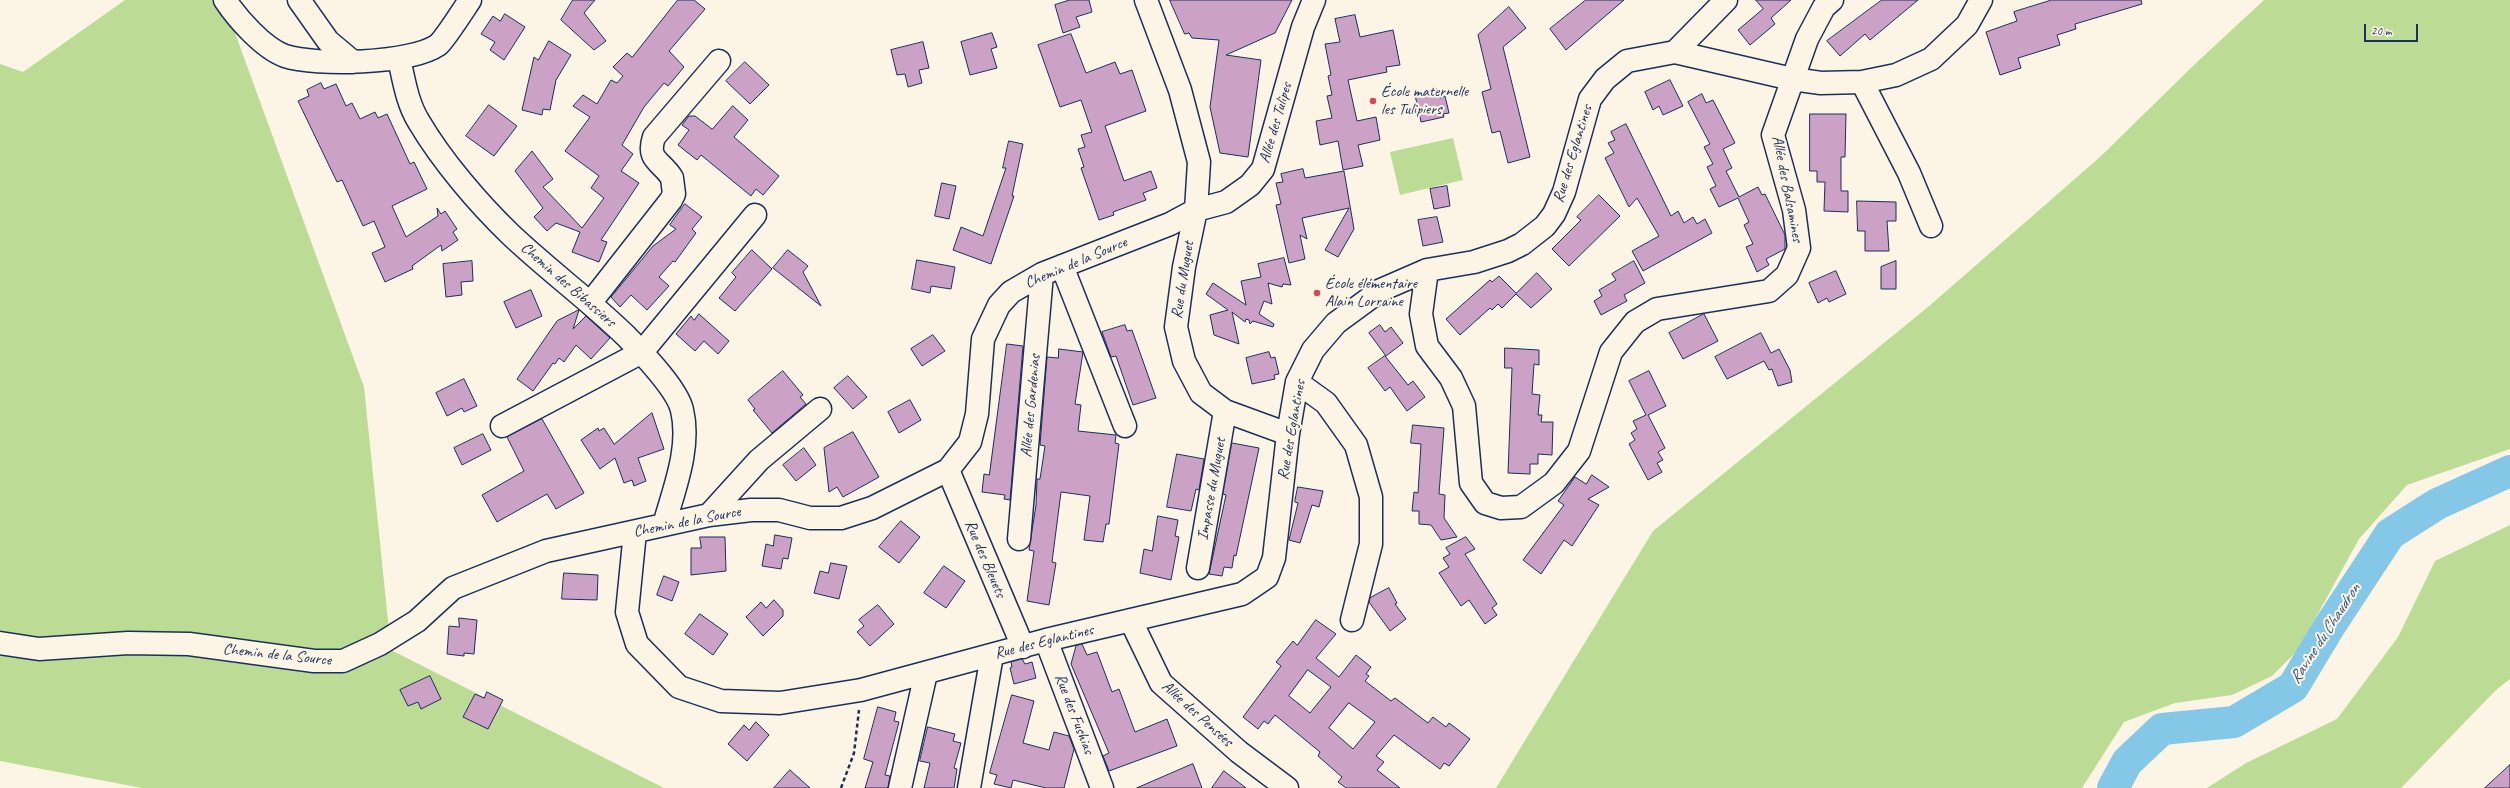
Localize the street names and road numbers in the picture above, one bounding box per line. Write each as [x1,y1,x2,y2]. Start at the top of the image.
street label: Allée des Tulipes [1255,81,1297,165]
street label: Rue des Eglantines [1549,103,1597,205]
street label: Allée des Balsamines [1767,134,1807,244]
street label: Chemin de la Source [1022,233,1130,293]
street label: Chemin des Bibassiers [516,238,620,332]
street label: Rue du Muguet [1167,240,1199,320]
street label: Allée des Gardenias [1017,354,1045,458]
street label: Rue des Eglantines [1274,379,1310,481]
street label: Impasse du Muguet [1194,436,1230,542]
street label: Chemin de la Source [632,502,742,542]
street label: Rue des Bleuets [960,517,1010,601]
street label: Rue des Eglantines [993,620,1095,664]
street label: Chemin de la Source [222,640,332,670]
street label: Rue des Fushias [1050,671,1098,757]
street label: Allée des Pensées [1157,677,1237,751]

